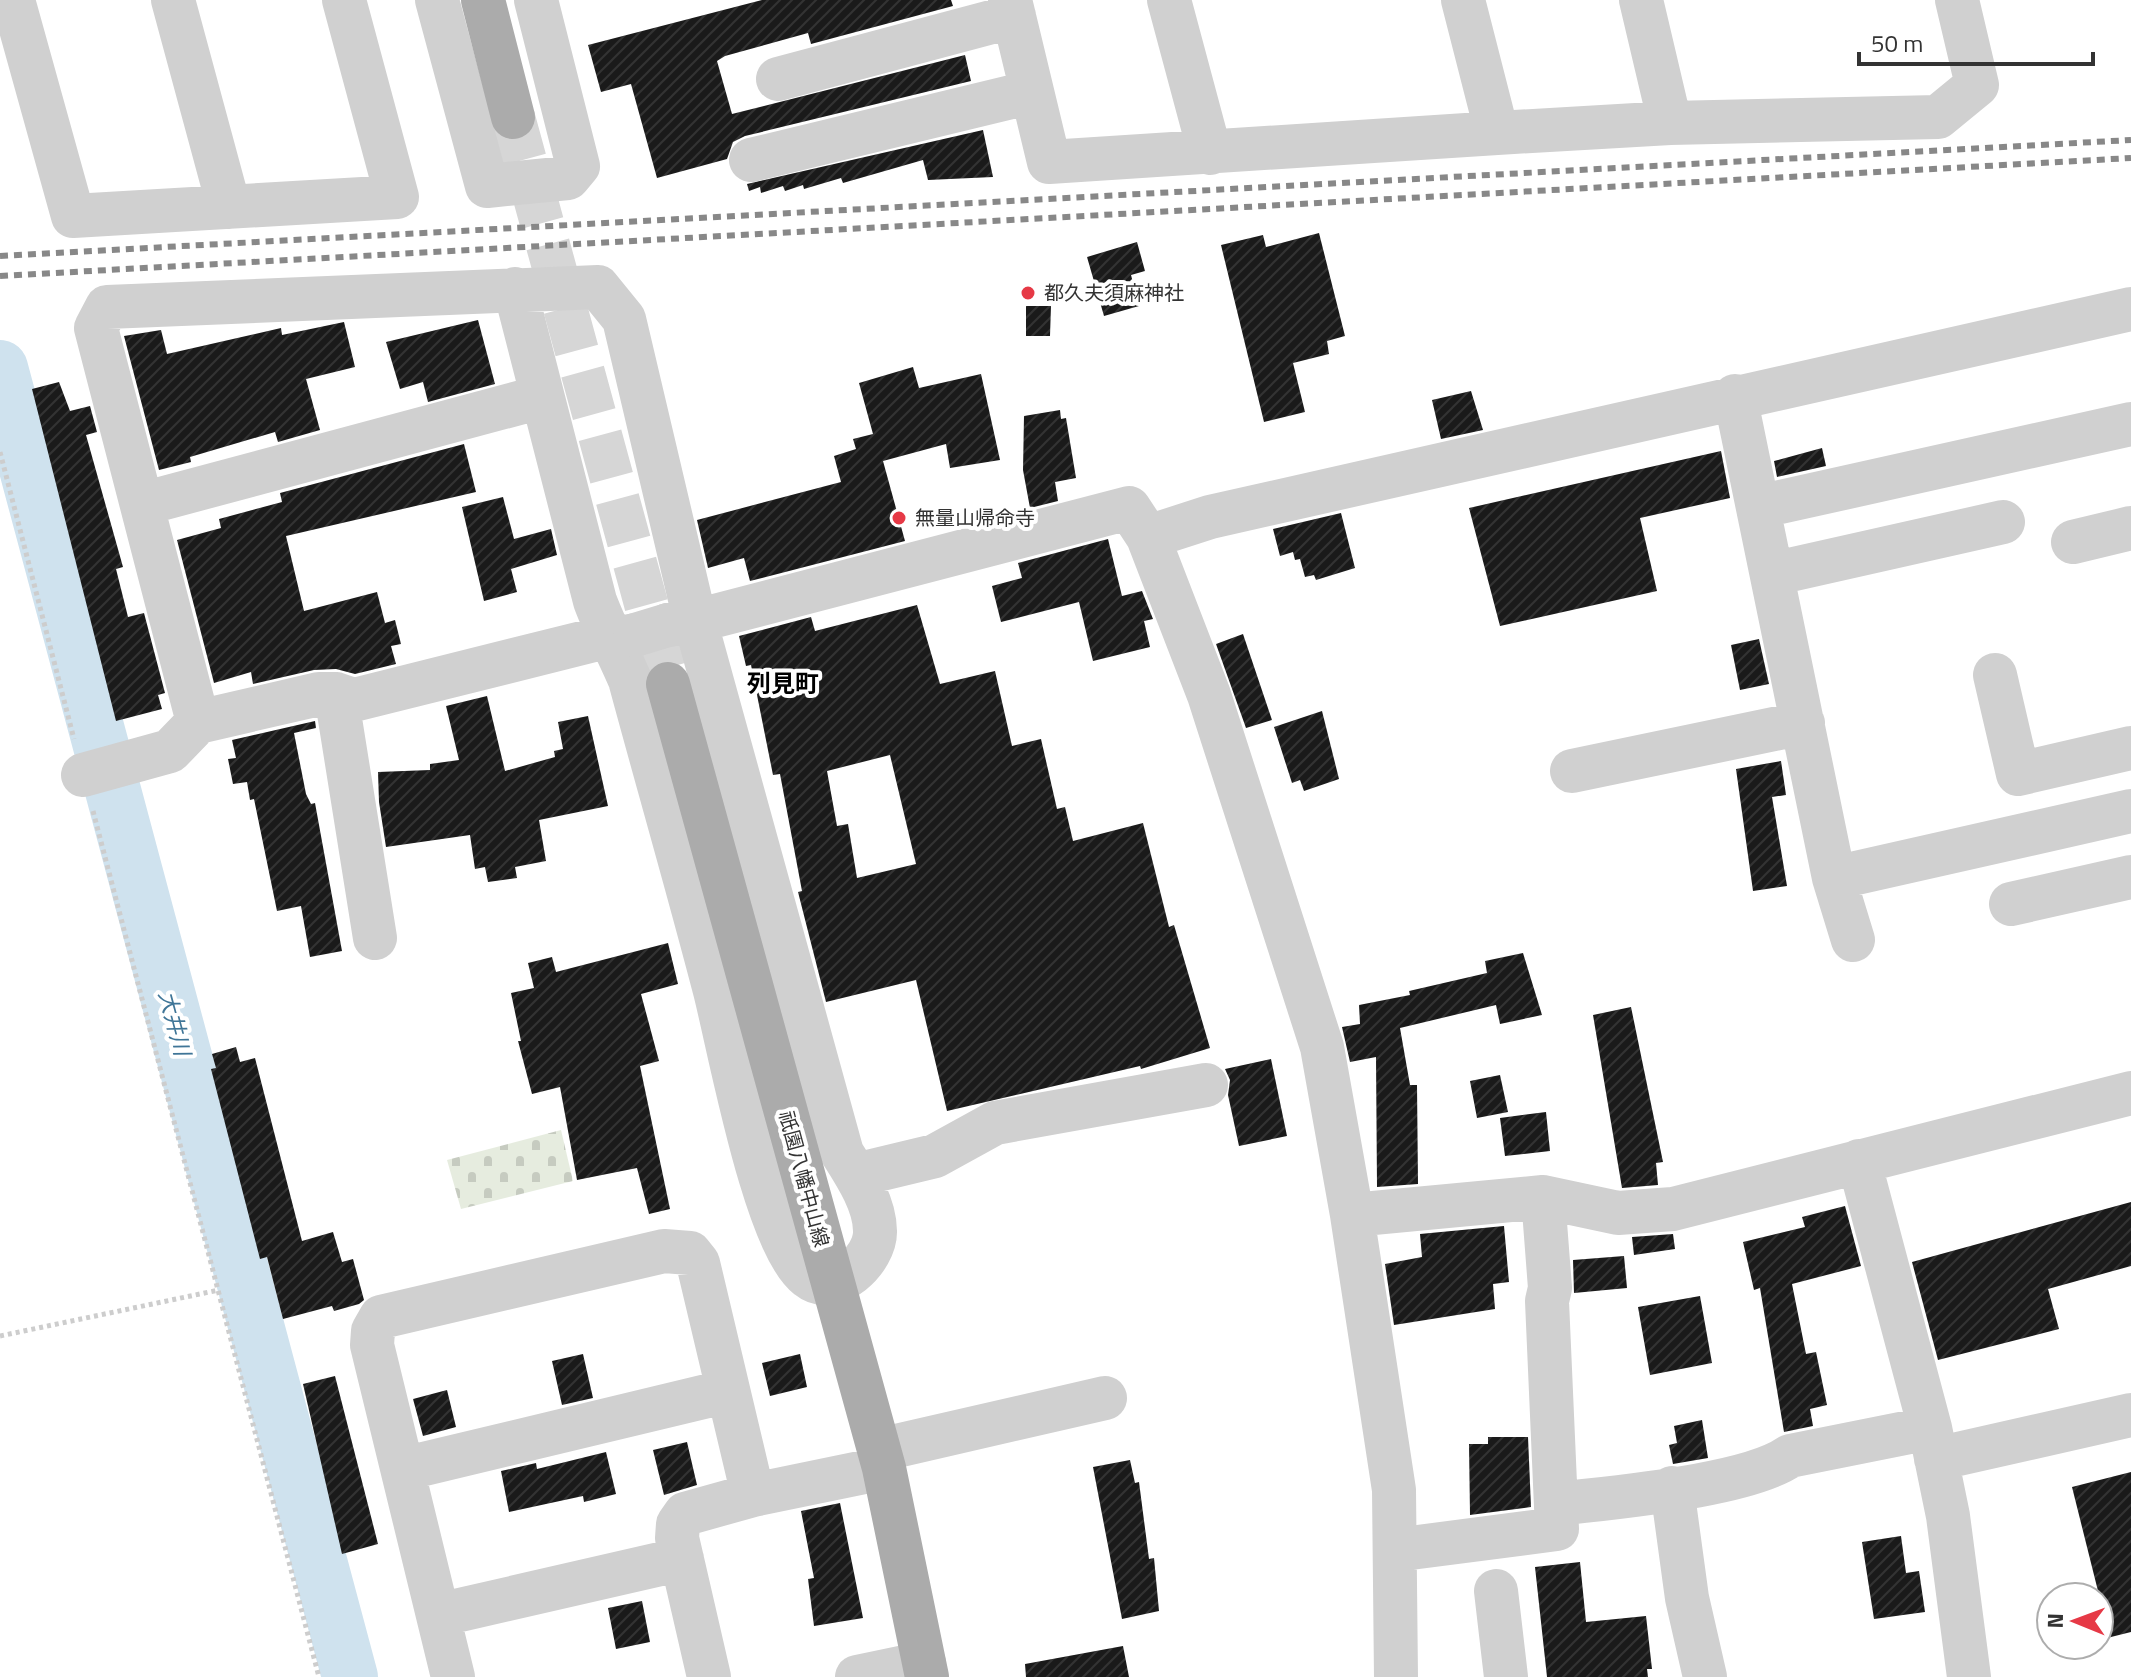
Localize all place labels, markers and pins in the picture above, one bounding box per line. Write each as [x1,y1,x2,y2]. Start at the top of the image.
place label: 都久夫須麻神社 [1044,277,1184,308]
marker: 都久夫須麻神社 [1019,284,1037,302]
place label: 無量山帰命寺 [915,502,1035,533]
marker: 無量山帰命寺 [890,509,908,527]

